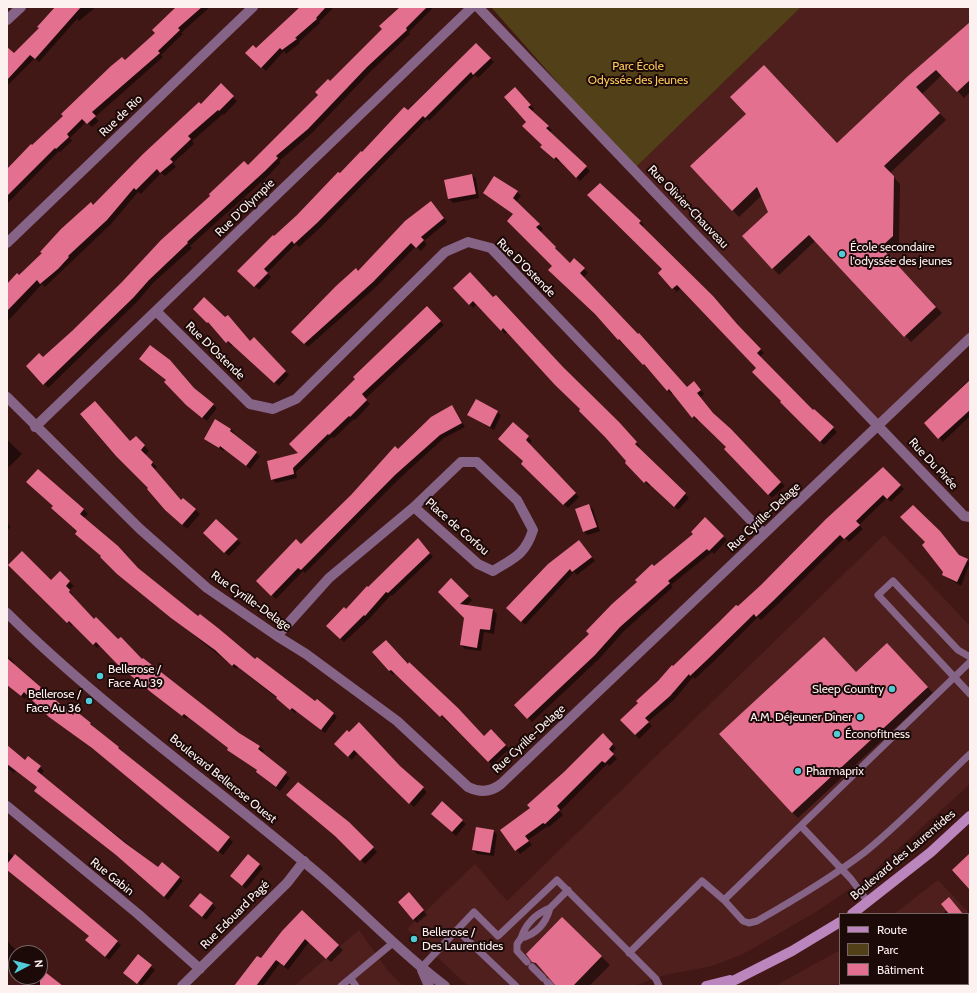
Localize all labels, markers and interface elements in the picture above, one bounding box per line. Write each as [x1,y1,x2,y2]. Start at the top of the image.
park label: Parc École Odyssée des Jeunes [588,59,688,87]
street label: Rue de Rio [97,92,145,140]
street label: Rue Olivier-Chauveau [645,162,731,252]
street label: Rue D'Olympie [212,176,278,240]
street label: Rue D'Ostende [494,236,558,300]
place label: École secondaire l'odyssée des jeunes [850,240,952,268]
marker: École secondaire l'odyssée des jeunes [837,249,847,259]
street label: Rue D'Ostende [182,319,248,383]
street label: Rue Du Pirée [906,435,960,493]
street label: Rue Cyrille-Delage [725,480,803,554]
street label: Place de Corfou [422,495,492,559]
street label: Rue Cyrille-Delage [208,568,294,634]
place label: Bellerose / Face Au 39 [108,662,163,690]
marker: Bellerose / Face Au 39 [95,671,105,681]
place label: Sleep Country [812,682,884,696]
marker: Sleep Country [887,684,897,694]
place label: Bellerose / Face Au 36 [26,687,81,715]
marker: Bellerose / Face Au 36 [84,696,94,706]
street label: Rue Cyrille-Delage [490,702,568,776]
place label: A.M. Déjeuner Dîner [750,710,852,724]
marker: A.M. Déjeuner Dîner [855,712,865,722]
place label: Éconofitness [845,727,910,741]
marker: Éconofitness [832,729,842,739]
street label: Boulevard Bellerose Ouest [167,731,279,827]
place label: Pharmaprix [806,764,864,778]
marker: Pharmaprix [793,766,803,776]
street label: Boulevard des Laurentides [848,807,958,903]
street label: Rue Gabin [87,855,137,899]
street label: Rue Edouard Pagé [198,878,272,952]
legend [839,913,969,985]
text: Route [877,922,907,937]
place label: Bellerose / Des Laurentides [422,925,503,953]
marker: Bellerose / Des Laurentides [409,934,419,944]
text: Parc [877,942,899,957]
north arrow [8,945,48,985]
text: N [31,959,46,968]
text: Bâtiment [877,962,924,977]

